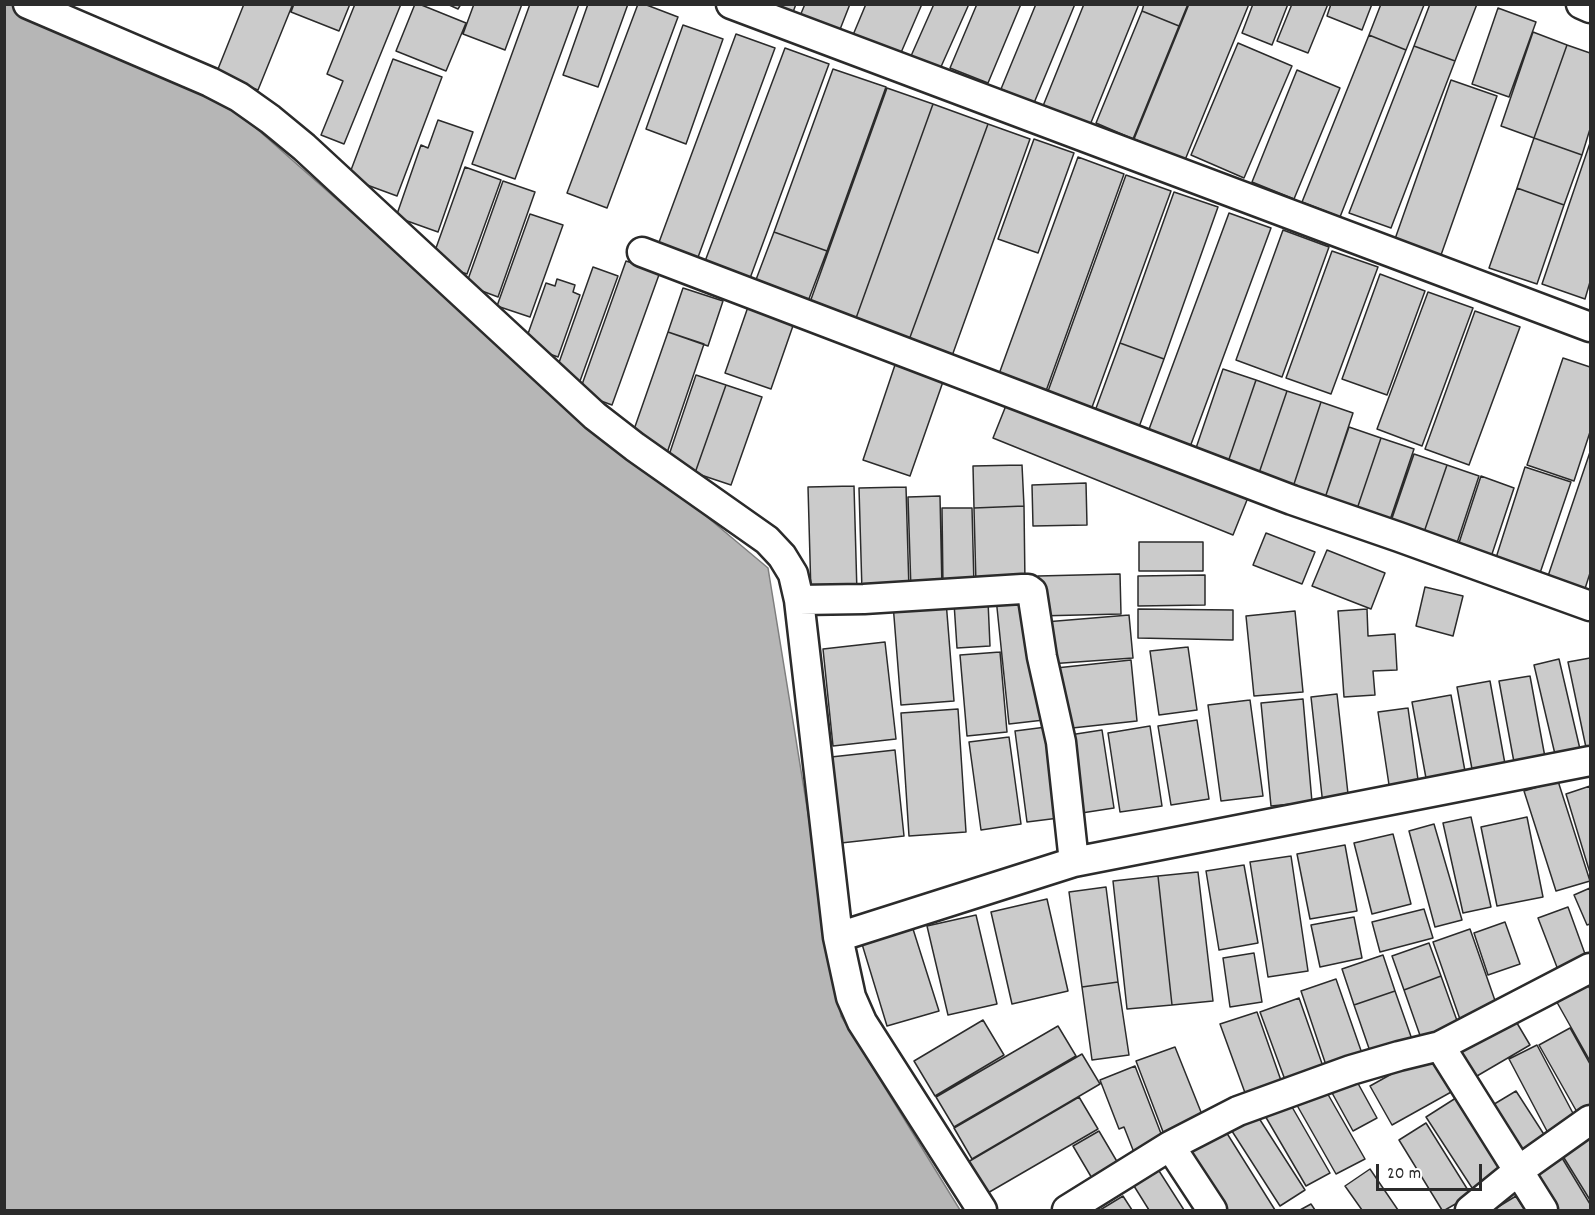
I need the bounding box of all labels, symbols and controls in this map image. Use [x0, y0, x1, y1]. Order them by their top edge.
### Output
scale bar [1379, 1152, 1486, 1190]
text: 20 m [1387, 1162, 1421, 1187]

